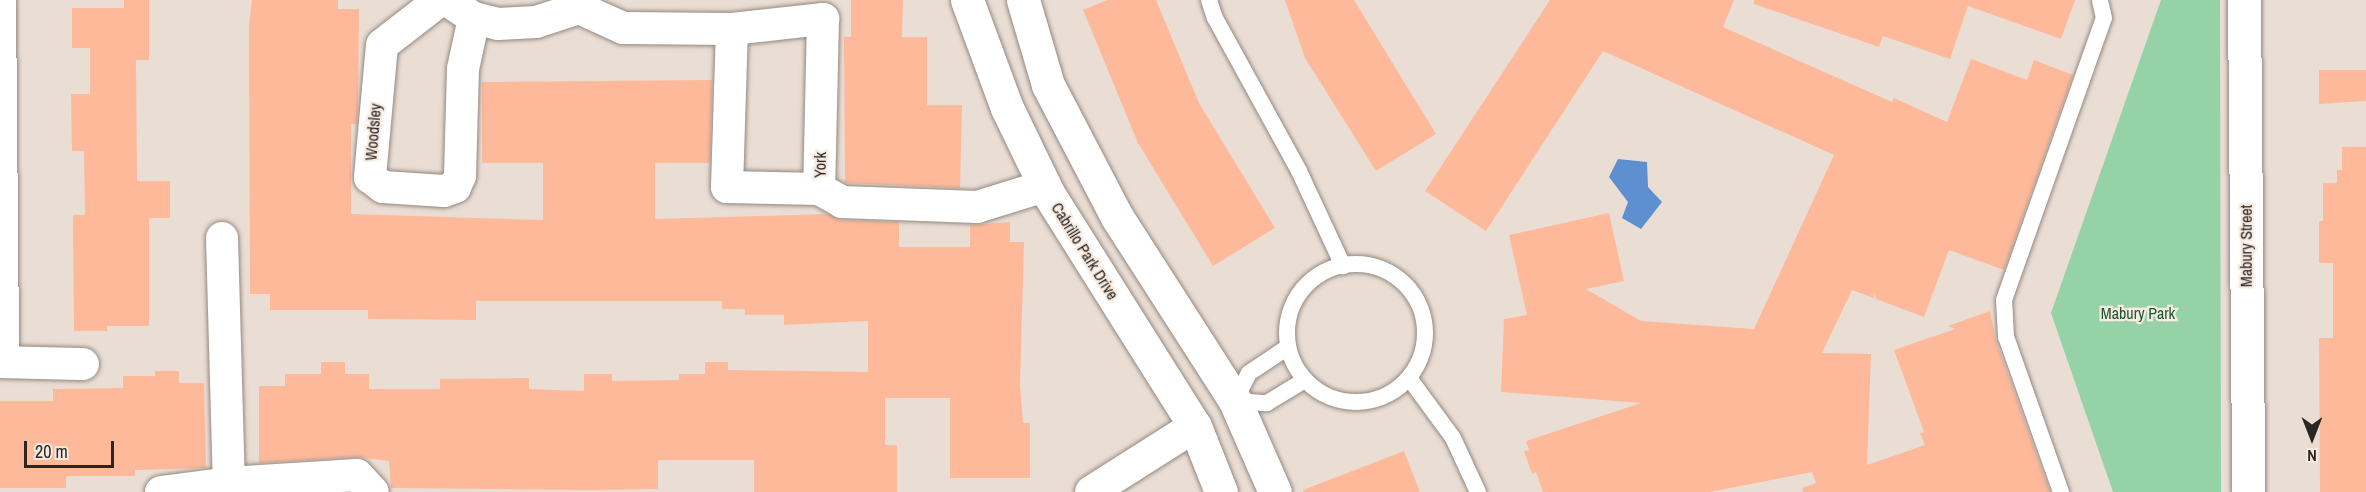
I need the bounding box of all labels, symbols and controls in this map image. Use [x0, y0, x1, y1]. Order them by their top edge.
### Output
street label: Woodsley [361, 103, 385, 161]
street label: York [810, 152, 830, 178]
street label: Cabrillo Park Drive [1047, 199, 1123, 303]
street label: Mabury Street [2236, 205, 2256, 287]
park label: Mabury Park [2101, 303, 2175, 323]
north arrow [2282, 408, 2342, 468]
scale bar [27, 429, 117, 467]
text: 20 m [35, 439, 68, 464]
text: N [2307, 445, 2317, 467]

